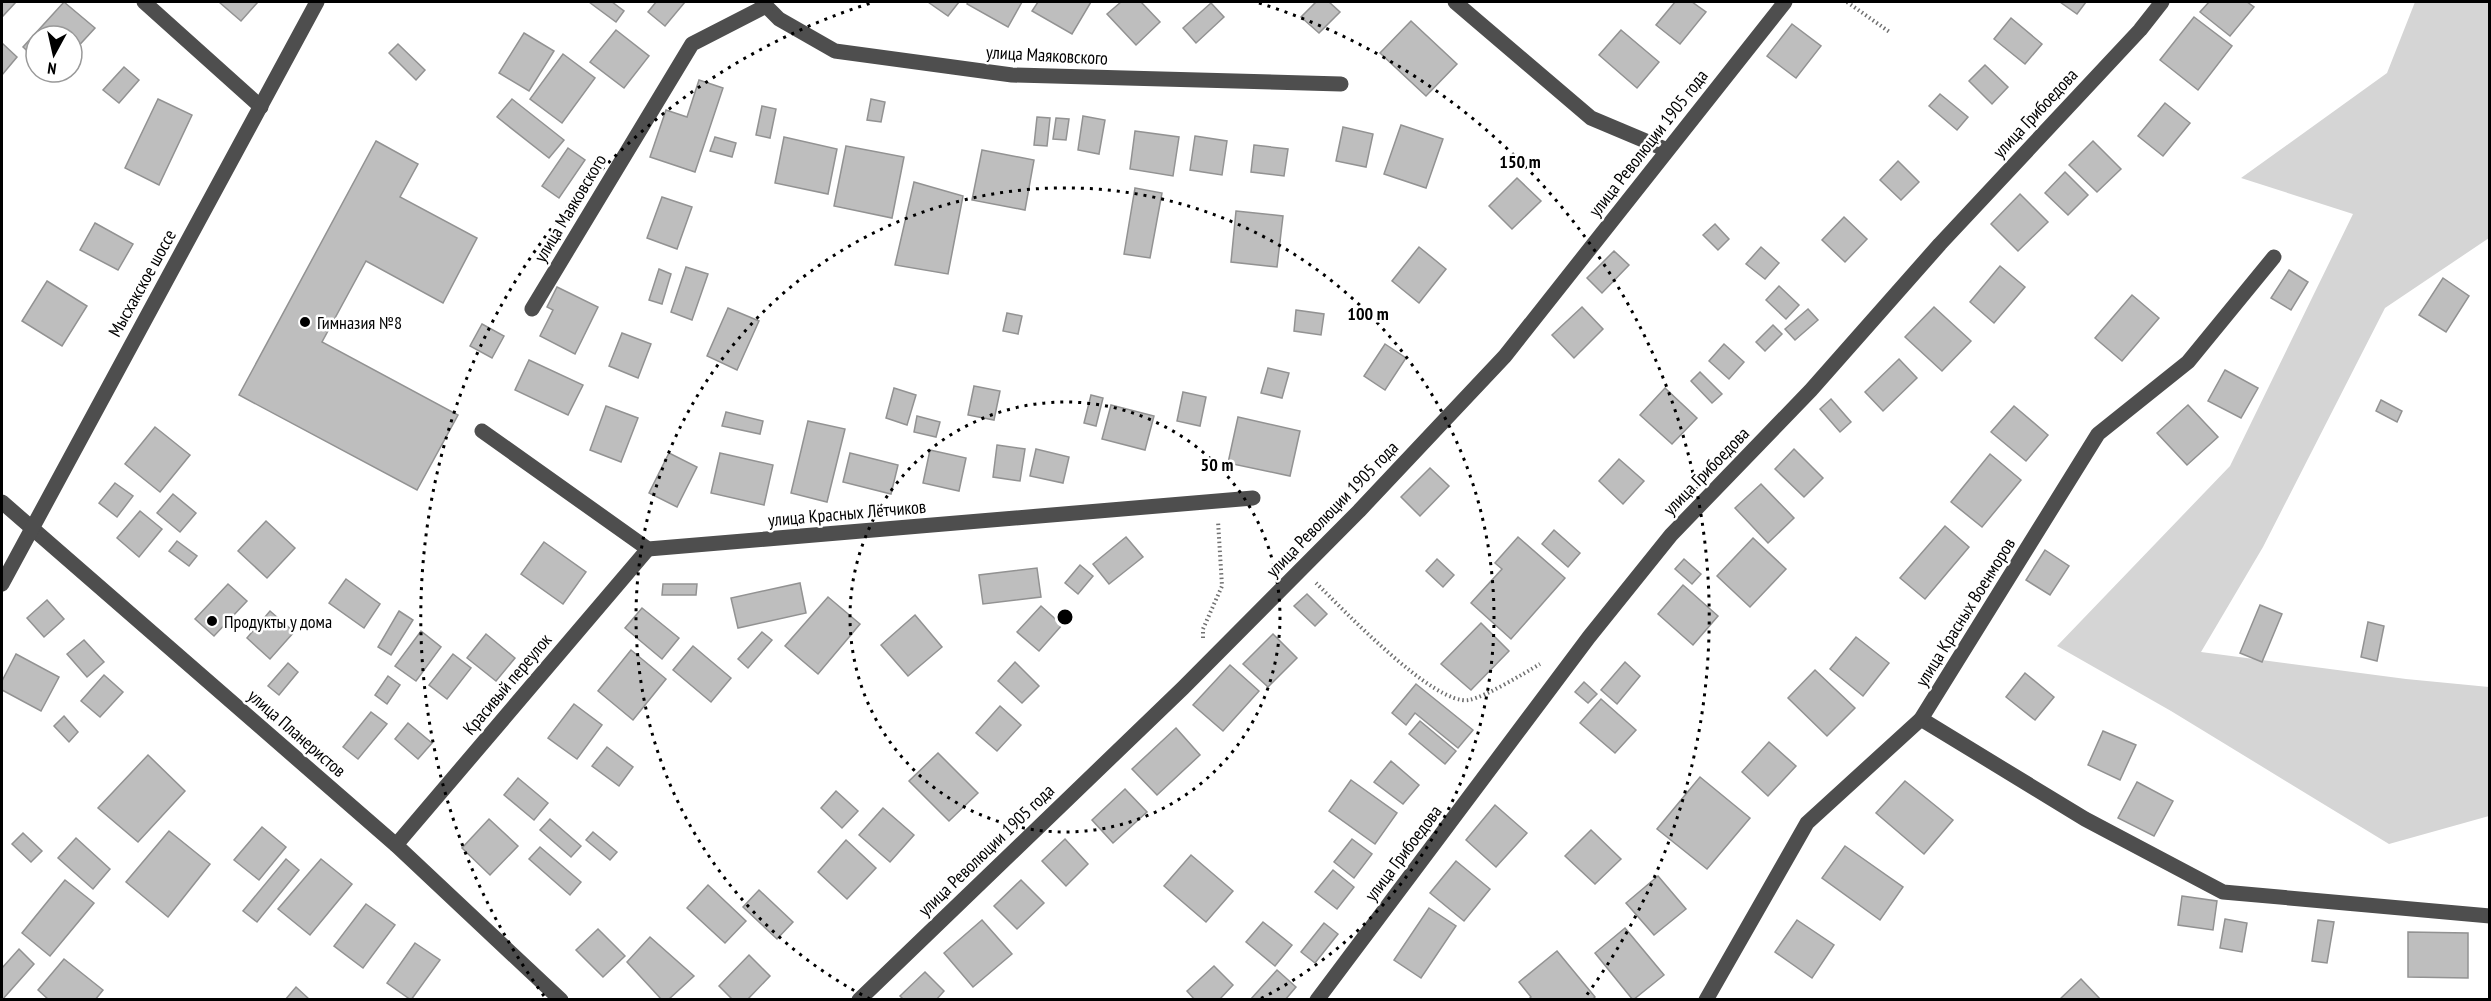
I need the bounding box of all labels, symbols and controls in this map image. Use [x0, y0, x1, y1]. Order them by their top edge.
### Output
north arrow [24, 24, 84, 84]
street label: улица Маяковского [985, 40, 1109, 70]
text: N [46, 58, 58, 79]
street label: улица Грибоедова [1988, 63, 2082, 163]
street label: улица Революции 1905 года [1583, 65, 1713, 221]
street label: улица Маяковского [529, 150, 611, 266]
text: 150 m [1499, 150, 1541, 173]
street label: Мысхакское шоссе [103, 225, 181, 341]
text: 100 m [1347, 302, 1389, 325]
place label: Гимназия №8 [317, 311, 402, 334]
marker: Гимназия №8 [298, 315, 312, 329]
street label: улица Грибоедова [1658, 422, 1754, 520]
street label: улица Революции 1905 года [1261, 436, 1403, 582]
text: 50 m [1201, 453, 1233, 476]
street label: улица Красных Лётчиков [767, 495, 927, 531]
street label: улица Красных Военморов [1910, 533, 2020, 691]
centre of rings [1055, 607, 1075, 627]
place label: Продукты у дома [224, 610, 332, 633]
marker: Продукты у дома [205, 614, 219, 628]
street label: Красивый переулок [458, 628, 556, 740]
street label: улица Планеристов [243, 684, 351, 782]
street label: улица Революции 1905 года [913, 779, 1059, 921]
street label: улица Грибоедова [1359, 801, 1447, 905]

